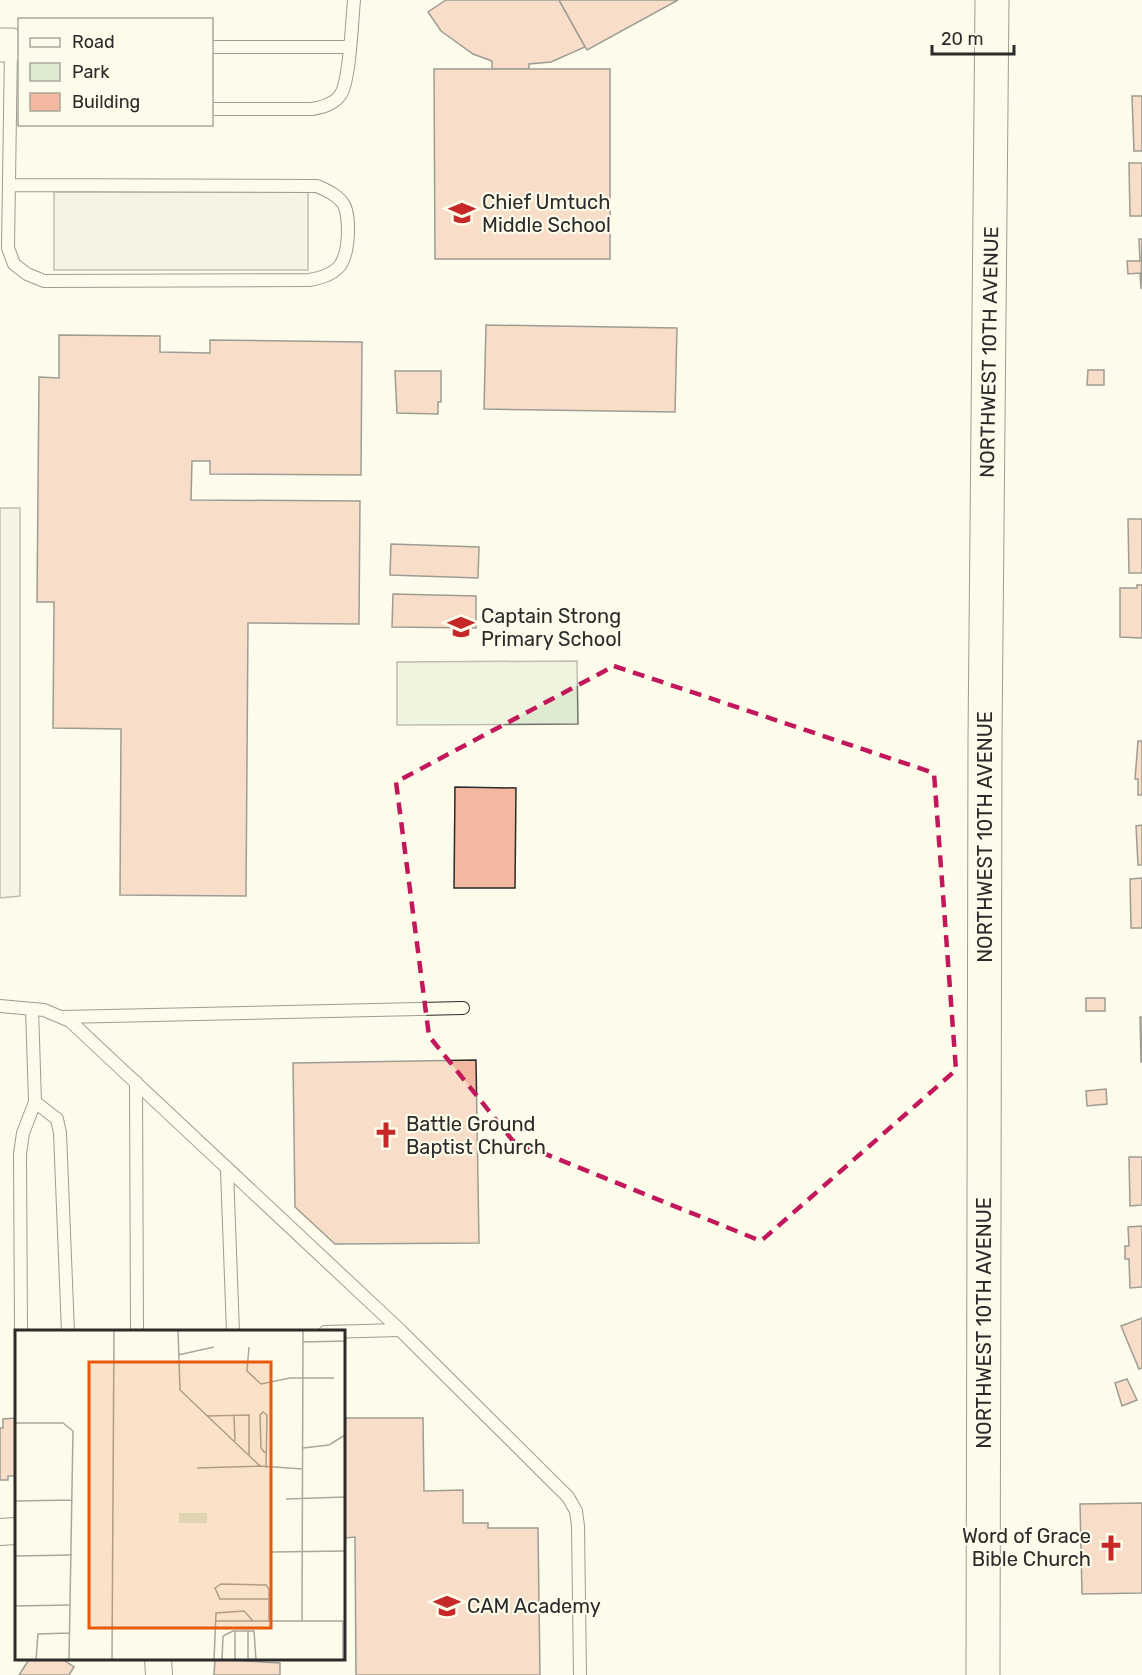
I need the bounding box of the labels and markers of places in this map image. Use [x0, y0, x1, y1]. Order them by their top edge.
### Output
place label: Chief Umtuch Middle School [482, 190, 611, 237]
school or university icon: Chief Umtuch Middle School [447, 198, 477, 228]
place label: Captain Strong Primary School [481, 604, 622, 651]
school or university icon: Captain Strong Primary School [446, 612, 476, 642]
place label: Battle Ground Baptist Church [406, 1112, 546, 1159]
church icon: Battle Ground Baptist Church [371, 1120, 401, 1150]
place label: Word of Grace Bible Church [962, 1524, 1091, 1571]
church icon: Word of Grace Bible Church [1096, 1533, 1126, 1563]
school or university icon: CAM Academy [432, 1591, 462, 1621]
place label: CAM Academy [467, 1594, 601, 1618]

